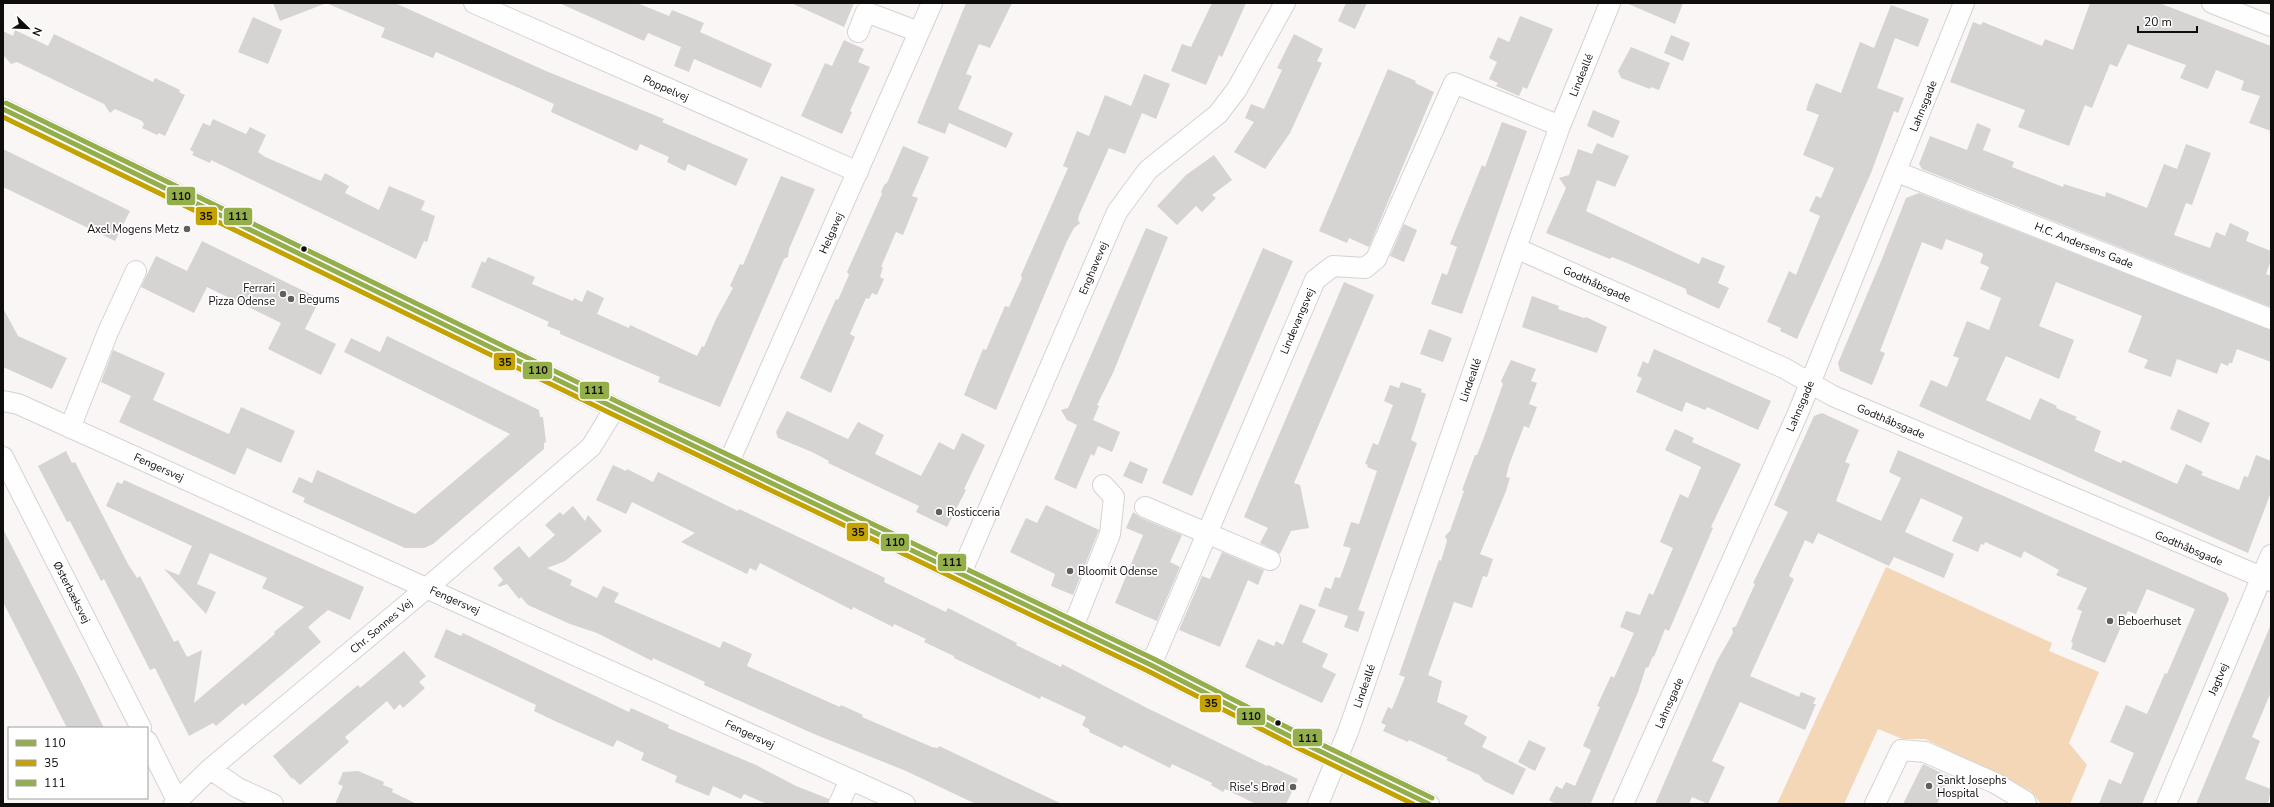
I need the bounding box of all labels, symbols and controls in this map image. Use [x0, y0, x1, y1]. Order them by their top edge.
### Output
north arrow [8, 8, 48, 48]
scale bar [2138, 8, 2197, 34]
text: 20 m [2144, 14, 2172, 30]
text: N [28, 25, 45, 38]
street label: Lindeallé [1566, 51, 1597, 99]
street label: Poppelvej [641, 72, 691, 105]
street label: Lahnsgade [1906, 78, 1941, 134]
line badge: 110 [166, 186, 196, 206]
text: 110 [171, 189, 191, 204]
line badge: 35 [195, 206, 218, 226]
line badge: 111 [223, 207, 253, 226]
text: 35 [199, 209, 213, 224]
text: 111 [228, 209, 248, 224]
street label: Helgavej [816, 210, 847, 256]
street label: H.C. Andersens Gade [2032, 219, 2136, 272]
place label: Axel Mogens Metz [87, 222, 179, 237]
marker: Axel Mogens Metz [182, 224, 192, 234]
street label: Enghavevej [1076, 239, 1111, 297]
unlabelled marker [299, 244, 309, 254]
street label: Godthåbsgade [1561, 263, 1633, 306]
place label: Ferrari Pizza Odense [209, 281, 275, 309]
street label: Lindevangsvej [1277, 286, 1318, 356]
marker: Ferrari Pizza Odense [278, 289, 288, 299]
place label: Begums [299, 292, 340, 307]
marker: Begums [286, 294, 296, 304]
line badge: 35 [493, 352, 516, 371]
text: 35 [498, 355, 512, 370]
street label: Lindeallé [1456, 356, 1485, 404]
line badge: 110 [522, 361, 553, 380]
text: 110 [528, 363, 548, 378]
street label: Lahnsgade [1783, 378, 1818, 434]
line badge: 111 [579, 381, 610, 400]
text: 111 [584, 383, 604, 398]
street label: Godthåbsgade [1854, 400, 1927, 443]
street label: Fengersvej [131, 450, 186, 485]
place label: Rosticceria [947, 505, 1000, 520]
marker: Rosticceria [934, 507, 944, 517]
line badge: 35 [846, 522, 869, 542]
text: 35 [851, 525, 865, 540]
street label: Godthåbsgade [2152, 527, 2225, 570]
line badge: 110 [880, 533, 910, 552]
text: 110 [885, 535, 905, 550]
line badge: 111 [937, 553, 967, 572]
text: 111 [942, 555, 962, 570]
street label: Østerbæksvej [49, 559, 94, 626]
place label: Bloomit Odense [1078, 564, 1158, 579]
marker: Bloomit Odense [1065, 566, 1075, 576]
street label: Fengersvej [427, 583, 482, 618]
street label: Chr. Sonnes Vej [347, 596, 416, 657]
place label: Beboerhuset [2118, 614, 2181, 629]
marker: Beboerhuset [2105, 616, 2115, 626]
street label: Jagtvej [2205, 661, 2232, 699]
street label: Lindeallé [1350, 662, 1379, 710]
street label: Lahnsgade [1652, 675, 1687, 731]
line badge: 35 [1199, 694, 1222, 713]
text: 35 [1204, 696, 1218, 711]
line badge: 110 [1236, 707, 1266, 726]
text: 110 [1241, 709, 1261, 724]
street label: Fengersvej [722, 716, 777, 753]
unlabelled marker [1273, 718, 1283, 728]
legend [8, 727, 148, 799]
line badge: 111 [1292, 728, 1323, 747]
text: 111 [1298, 731, 1318, 746]
text: 110 [44, 735, 66, 751]
text: 35 [44, 755, 58, 771]
place label: Sankt Josephs Hospital [1937, 773, 2007, 801]
text: 111 [44, 775, 66, 791]
place label: Rise's Brød [1230, 780, 1285, 795]
marker: Sankt Josephs Hospital [1924, 781, 1934, 791]
marker: Rise's Brød [1288, 782, 1298, 792]

